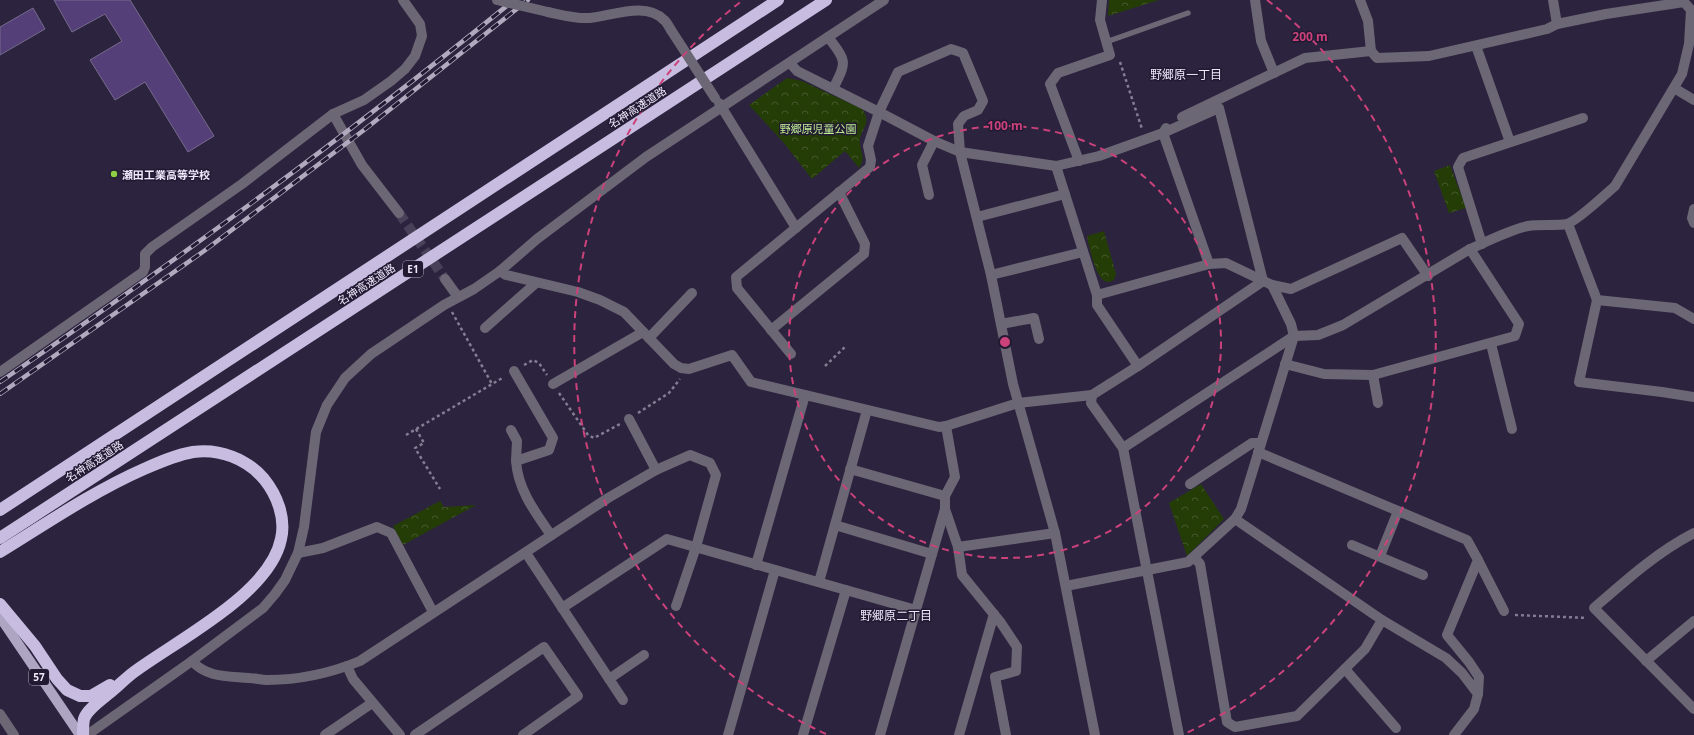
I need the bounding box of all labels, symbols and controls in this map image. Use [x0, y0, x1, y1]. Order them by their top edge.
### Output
text: 200 m [1292, 28, 1328, 45]
district label: 野郷原一丁目 [1150, 66, 1222, 83]
street label: 名神高速道路 [605, 83, 669, 131]
text: 100 m [987, 117, 1023, 134]
park label: 野郷原児童公園 [780, 121, 857, 136]
place label: 瀬田工業高等学校 [122, 167, 210, 182]
marker: 瀬田工業高等学校 [109, 169, 119, 179]
street label: 名神高速道路 [334, 260, 398, 308]
road number: E1 [403, 261, 423, 277]
centre of rings [998, 335, 1012, 349]
street label: 名神高速道路 [62, 437, 126, 485]
district label: 野郷原二丁目 [860, 607, 932, 624]
road number: 57 [29, 669, 49, 685]

